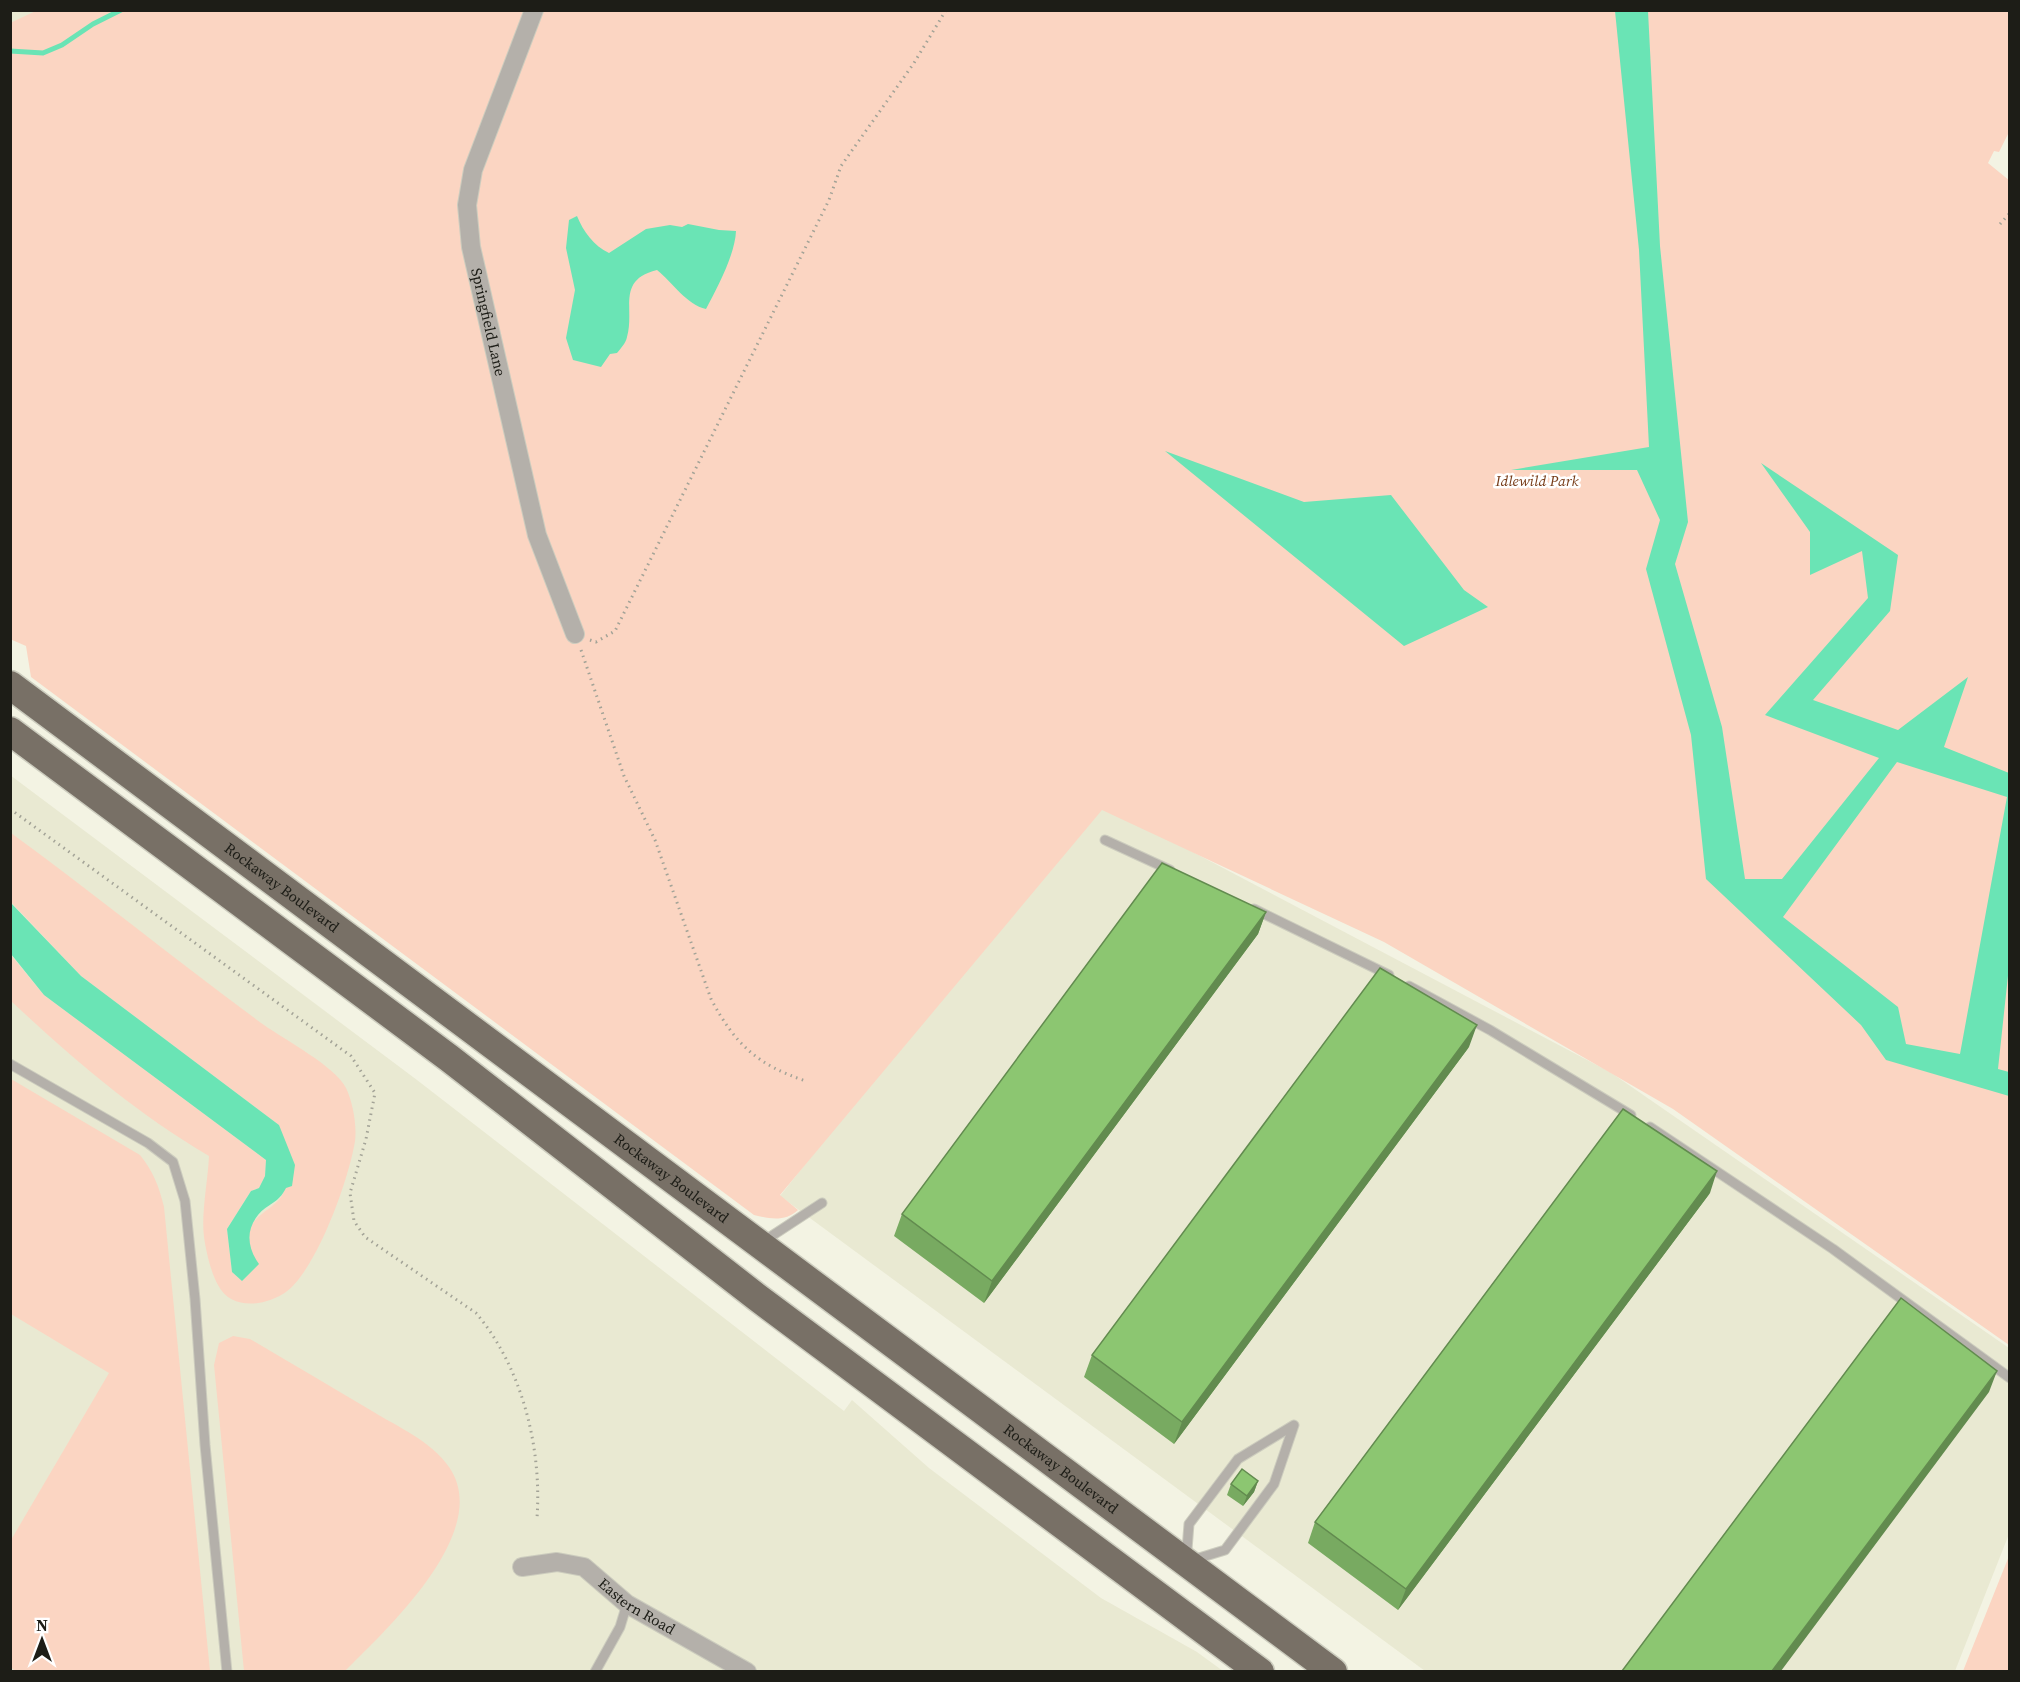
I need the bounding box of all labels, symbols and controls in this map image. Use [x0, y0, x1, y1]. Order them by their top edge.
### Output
street label: Springfield Lane [466, 266, 511, 378]
park label: Idlewild Park [1494, 470, 1579, 491]
street label: Rockaway Boulevard [220, 838, 344, 937]
street label: Rockaway Boulevard [610, 1128, 734, 1228]
street label: Rockaway Boulevard [999, 1419, 1123, 1519]
street label: Eastern Road [594, 1573, 680, 1639]
north arrow [12, 1610, 72, 1670]
text: N [36, 1614, 48, 1636]

